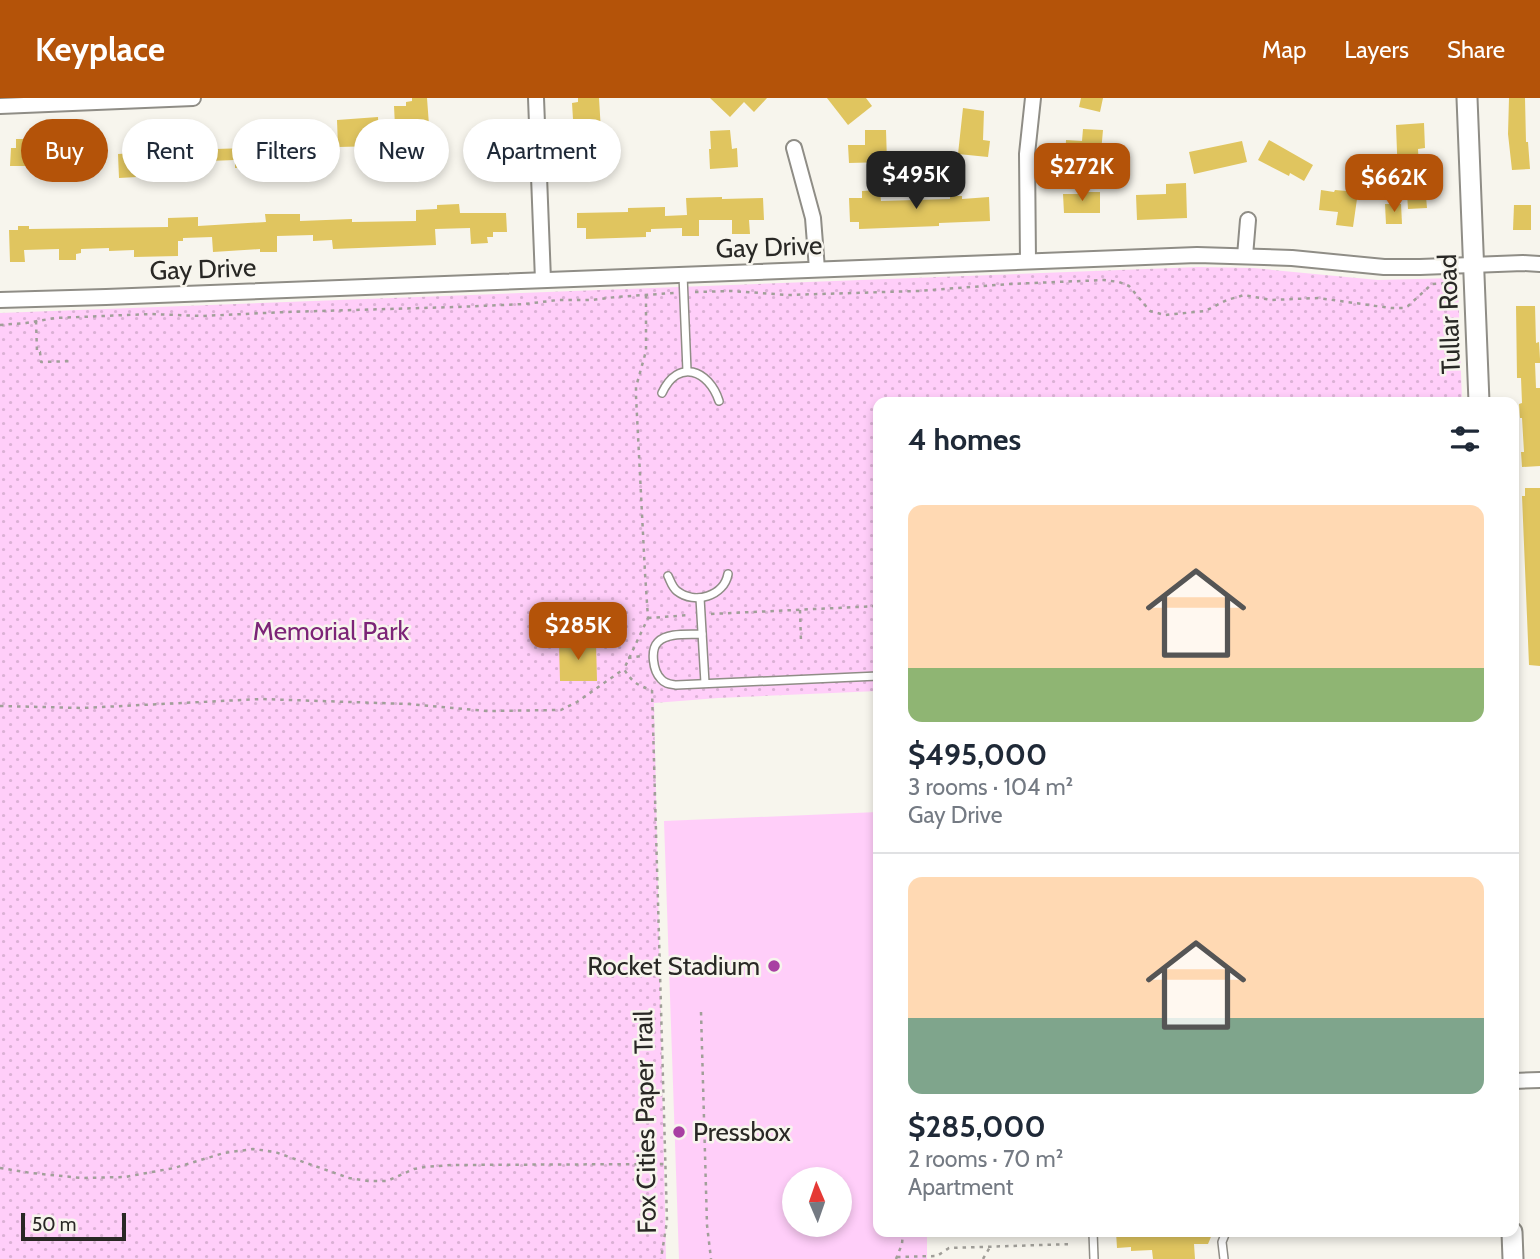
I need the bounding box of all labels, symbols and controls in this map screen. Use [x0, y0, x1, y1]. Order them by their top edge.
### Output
text: Keyplace [35, 29, 165, 69]
text: Map [1262, 35, 1306, 64]
text: Layers [1344, 35, 1409, 64]
text: Share [1447, 35, 1505, 64]
chip: Buy [21, 119, 108, 182]
chip: Rent [122, 119, 218, 182]
chip: Filters [232, 119, 340, 182]
chip: New [354, 119, 449, 182]
chip: Apartment [463, 119, 621, 182]
pin: $272K [1033, 144, 1131, 203]
pin: $495K [867, 152, 965, 211]
text: $272K [1050, 152, 1114, 180]
pin: $662K [1345, 155, 1443, 214]
text: $495K [882, 160, 950, 188]
text: $662K [1361, 163, 1427, 191]
street label: Gay Drive [715, 229, 823, 265]
street label: Gay Drive [149, 251, 257, 287]
street label: Tullar Road [1431, 253, 1467, 375]
icon: filters [1446, 420, 1484, 458]
text: 4 homes [908, 421, 1021, 458]
icon: home [1133, 550, 1259, 676]
pin: $285K [529, 602, 627, 662]
text: $285K [545, 611, 611, 639]
park label: Memorial Park [253, 615, 409, 647]
text: $495,000 [908, 736, 1047, 773]
text: 3 rooms · 104 m² [908, 773, 1073, 801]
text: Gay Drive [908, 801, 1002, 829]
icon: home [1133, 922, 1259, 1048]
place label: Rocket Stadium [587, 950, 760, 982]
marker: Rocket Stadium [766, 958, 782, 974]
street label: Fox Cities Paper Trail [627, 1010, 663, 1234]
text: $285,000 [908, 1108, 1046, 1145]
place label: Pressbox [693, 1116, 792, 1148]
marker: Pressbox [671, 1124, 687, 1140]
text: 2 rooms · 70 m² [908, 1145, 1063, 1173]
north arrow [782, 1167, 852, 1237]
map controls [782, 1167, 852, 1237]
text: Apartment [908, 1173, 1013, 1201]
scale bar [21, 1210, 126, 1242]
text: 50 m [32, 1213, 76, 1236]

